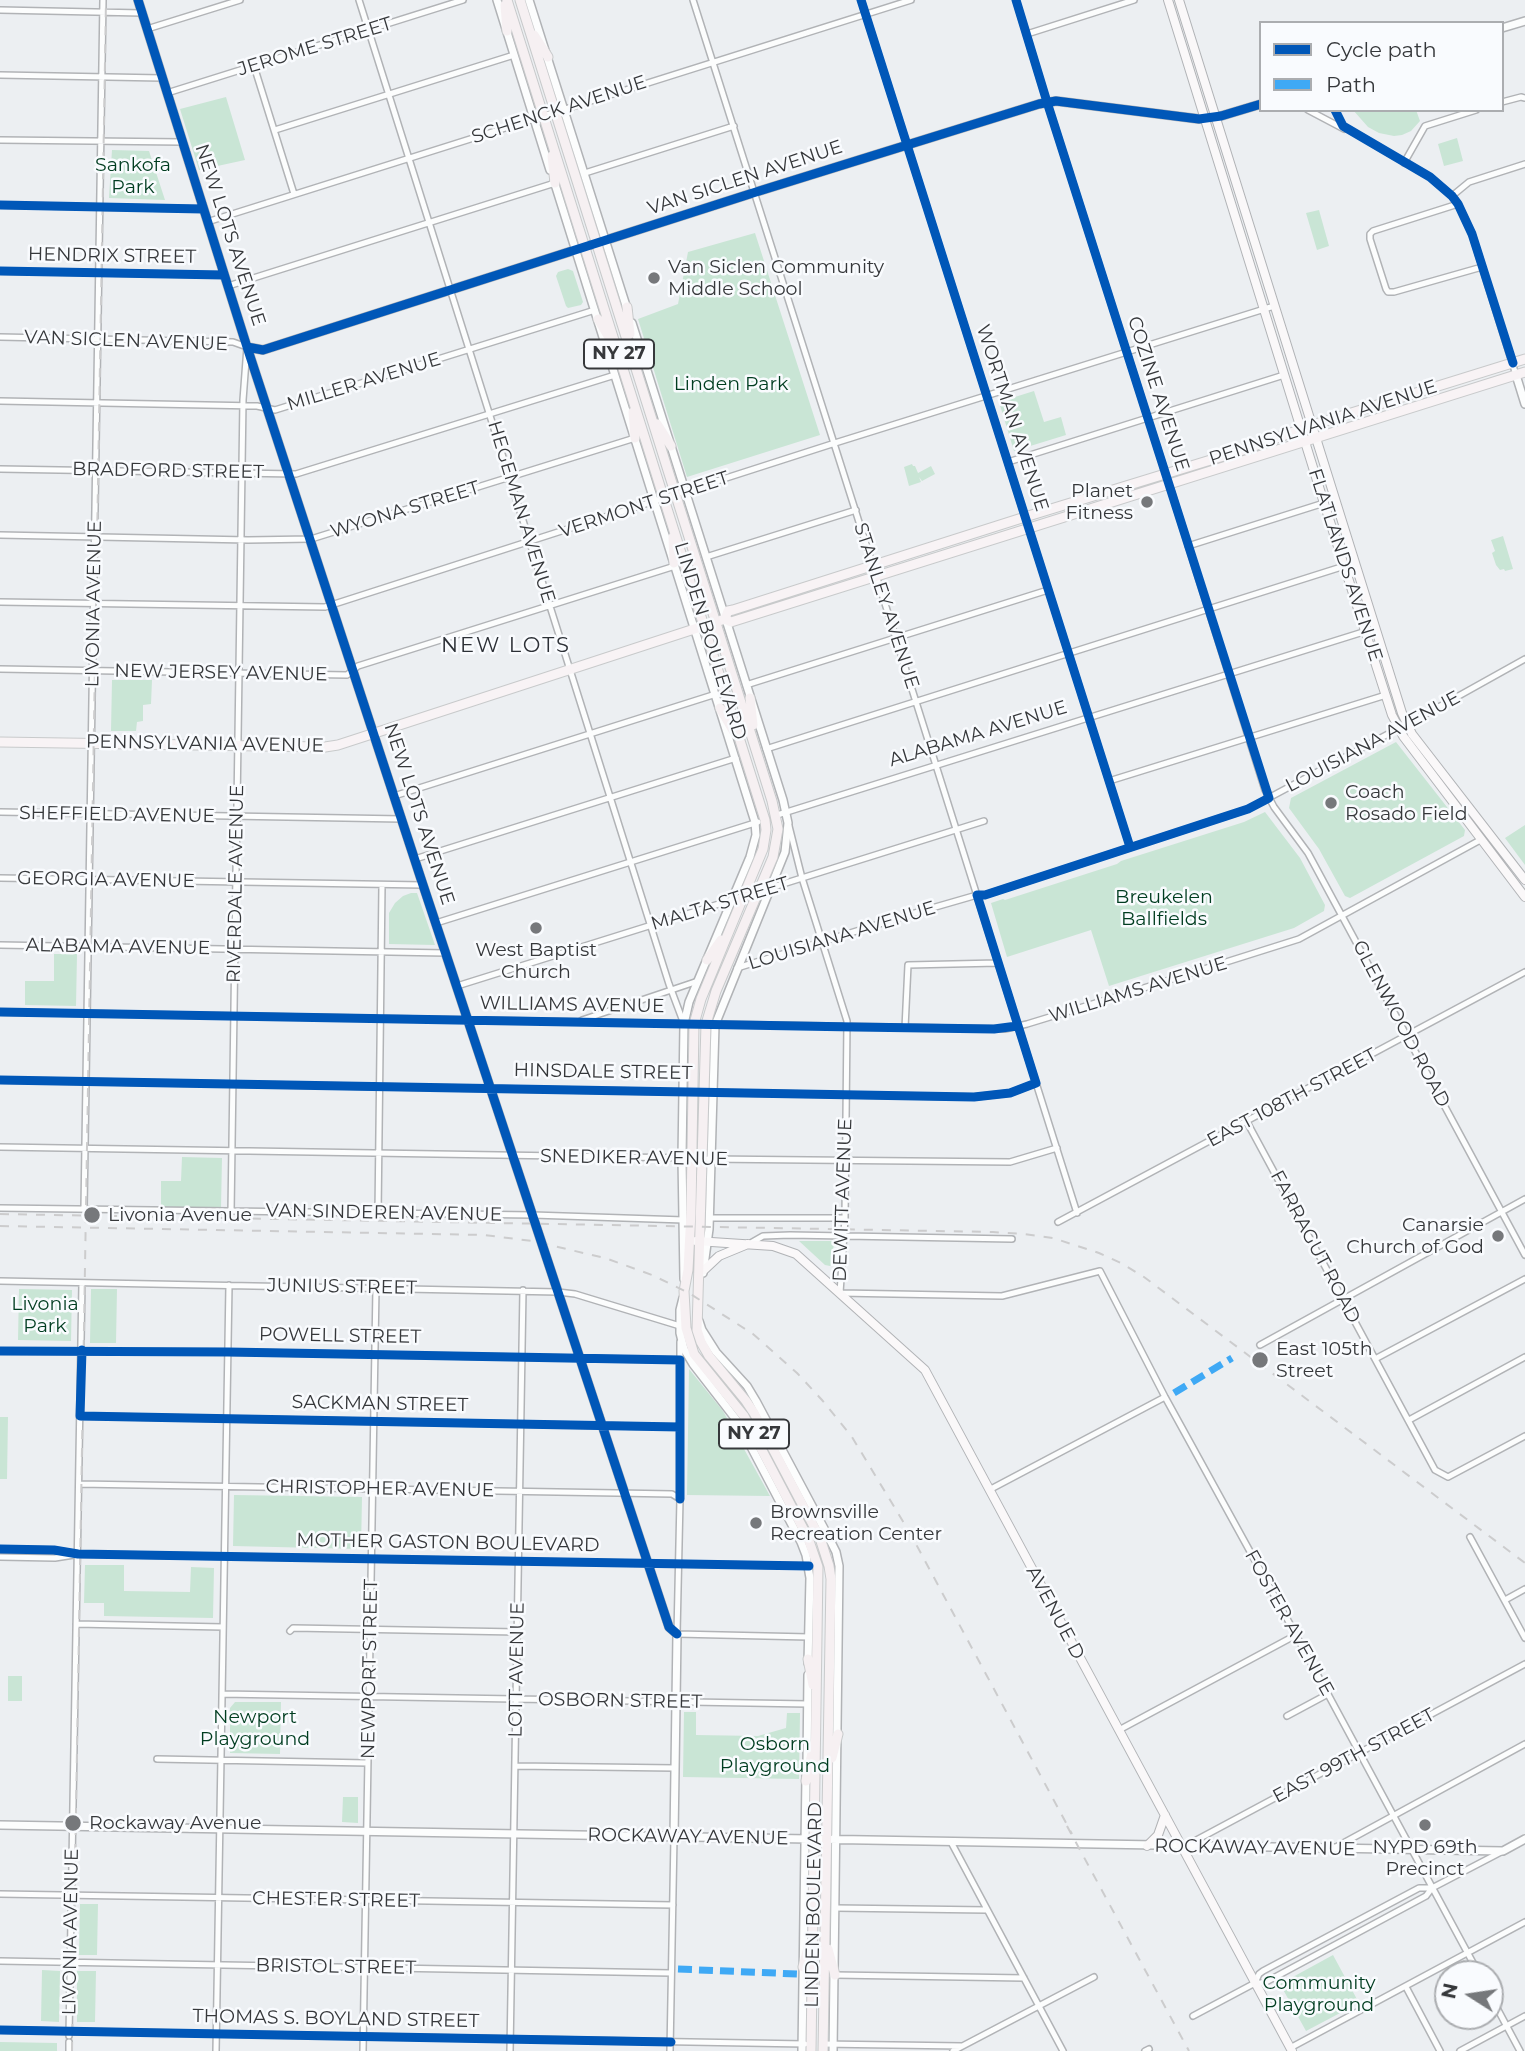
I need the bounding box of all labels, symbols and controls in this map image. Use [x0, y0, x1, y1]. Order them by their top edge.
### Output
street label: JEROME STREET [235, 13, 395, 81]
legend [1259, 21, 1504, 112]
text: Cycle path [1326, 37, 1437, 62]
street label: SCHENCK AVENUE [469, 71, 649, 149]
text: Path [1326, 72, 1376, 97]
street label: VAN SICLEN AVENUE [645, 136, 845, 220]
street label: NEW LOTS AVENUE [190, 141, 270, 329]
park label: Sankofa Park [95, 154, 171, 198]
street label: HENDRIX STREET [28, 243, 196, 269]
place label: Van Siclen Community Middle School [668, 256, 884, 300]
marker: Van Siclen Community Middle School [646, 270, 662, 286]
street label: COZINE AVENUE [1122, 314, 1194, 474]
street label: WORTMAN AVENUE [971, 322, 1053, 514]
street label: VAN SICLEN AVENUE [24, 326, 228, 356]
road number: NY 27 [584, 340, 654, 368]
street label: MILLER AVENUE [284, 348, 444, 416]
park label: Linden Park [674, 373, 788, 395]
street label: PENNSYLVANIA AVENUE [1206, 375, 1440, 471]
street label: HEGEMAN AVENUE [482, 418, 560, 606]
street label: BRADFORD STREET [72, 458, 264, 484]
street label: FLATLANDS AVENUE [1303, 466, 1387, 664]
street label: VERMONT STREET [556, 467, 732, 543]
street label: WYONA STREET [328, 476, 482, 544]
place label: Planet Fitness [1065, 480, 1133, 524]
marker: Planet Fitness [1139, 494, 1155, 510]
street label: LIVONIA AVENUE [81, 520, 107, 688]
street label: STANLEY AVENUE [848, 520, 924, 692]
street label: LINDEN BOULEVARD [669, 539, 751, 743]
district label: NEW LOTS [442, 633, 570, 659]
street label: NEW JERSEY AVENUE [114, 660, 328, 686]
street label: LOUISIANA AVENUE [1282, 686, 1464, 798]
street label: ALABAMA AVENUE [886, 696, 1070, 772]
street label: NEW LOTS AVENUE [379, 720, 459, 908]
street label: PENNSYLVANIA AVENUE [86, 731, 324, 757]
place label: Coach Rosado Field [1345, 781, 1468, 825]
street label: RIVERDALE AVENUE [223, 785, 249, 983]
marker: Coach Rosado Field [1323, 795, 1339, 811]
street label: SHEFFIELD AVENUE [19, 802, 215, 828]
street label: GEORGIA AVENUE [17, 867, 195, 893]
street label: MALTA STREET [648, 872, 792, 936]
park label: Breukelen Ballfields [1115, 886, 1213, 930]
street label: LOUISIANA AVENUE [746, 897, 938, 975]
marker: West Baptist Church [528, 920, 544, 936]
street label: ALABAMA AVENUE [25, 934, 211, 960]
street label: GLENWOOD ROAD [1347, 937, 1455, 1111]
place label: West Baptist Church [475, 939, 597, 983]
street label: WILLIAMS AVENUE [1046, 952, 1230, 1028]
street label: WILLIAMS AVENUE [479, 992, 665, 1018]
street label: EAST 108TH STREET [1203, 1044, 1381, 1152]
street label: HINSDALE STREET [513, 1059, 693, 1085]
street label: DEWITT AVENUE [829, 1118, 857, 1282]
street label: SNEDIKER AVENUE [540, 1145, 728, 1171]
street label: FARRAGUT ROAD [1265, 1167, 1365, 1327]
street label: VAN SINDEREN AVENUE [266, 1200, 502, 1226]
place label: Livonia Avenue [108, 1204, 252, 1226]
marker: Livonia Avenue [82, 1205, 102, 1225]
place label: Canarsie Church of God [1346, 1214, 1484, 1258]
marker: Canarsie Church of God [1490, 1228, 1506, 1244]
street label: JUNIUS STREET [267, 1274, 417, 1300]
park label: Livonia Park [11, 1293, 79, 1337]
street label: POWELL STREET [259, 1323, 421, 1349]
place label: East 105th Street [1276, 1338, 1372, 1382]
marker: East 105th Street [1250, 1350, 1270, 1370]
street label: SACKMAN STREET [291, 1391, 469, 1417]
road number: NY 27 [719, 1420, 789, 1448]
street label: CHRISTOPHER AVENUE [265, 1476, 495, 1502]
place label: Brownsville Recreation Center [770, 1501, 942, 1545]
marker: Brownsville Recreation Center [748, 1515, 764, 1531]
street label: MOTHER GASTON BOULEVARD [296, 1529, 600, 1557]
street label: FOSTER AVENUE [1239, 1546, 1339, 1700]
street label: AVENUE D [1021, 1562, 1089, 1664]
street label: NEWPORT STREET [357, 1579, 383, 1759]
street label: LOTT AVENUE [504, 1602, 530, 1738]
street label: OSBORN STREET [538, 1688, 702, 1714]
street label: EAST 99TH STREET [1269, 1704, 1439, 1808]
park label: Newport Playground [200, 1706, 310, 1750]
park label: Osborn Playground [720, 1733, 830, 1777]
street label: LINDEN BOULEVARD [801, 1802, 827, 2008]
place label: Rockaway Avenue [89, 1812, 262, 1834]
marker: Rockaway Avenue [63, 1813, 83, 1833]
marker: NYPD 69th Precinct [1417, 1817, 1433, 1833]
street label: ROCKAWAY AVENUE [587, 1824, 789, 1850]
street label: ROCKAWAY AVENUE [1154, 1835, 1356, 1861]
place label: NYPD 69th Precinct [1373, 1836, 1477, 1880]
street label: LIVONIA AVENUE [58, 1848, 84, 2016]
street label: CHESTER STREET [252, 1887, 420, 1913]
street label: BRISTOL STREET [256, 1954, 416, 1980]
north arrow [1434, 1960, 1504, 2030]
park label: Community Playground [1262, 1972, 1376, 2016]
text: N [1437, 1981, 1463, 2001]
street label: THOMAS S. BOYLAND STREET [192, 2005, 480, 2033]

